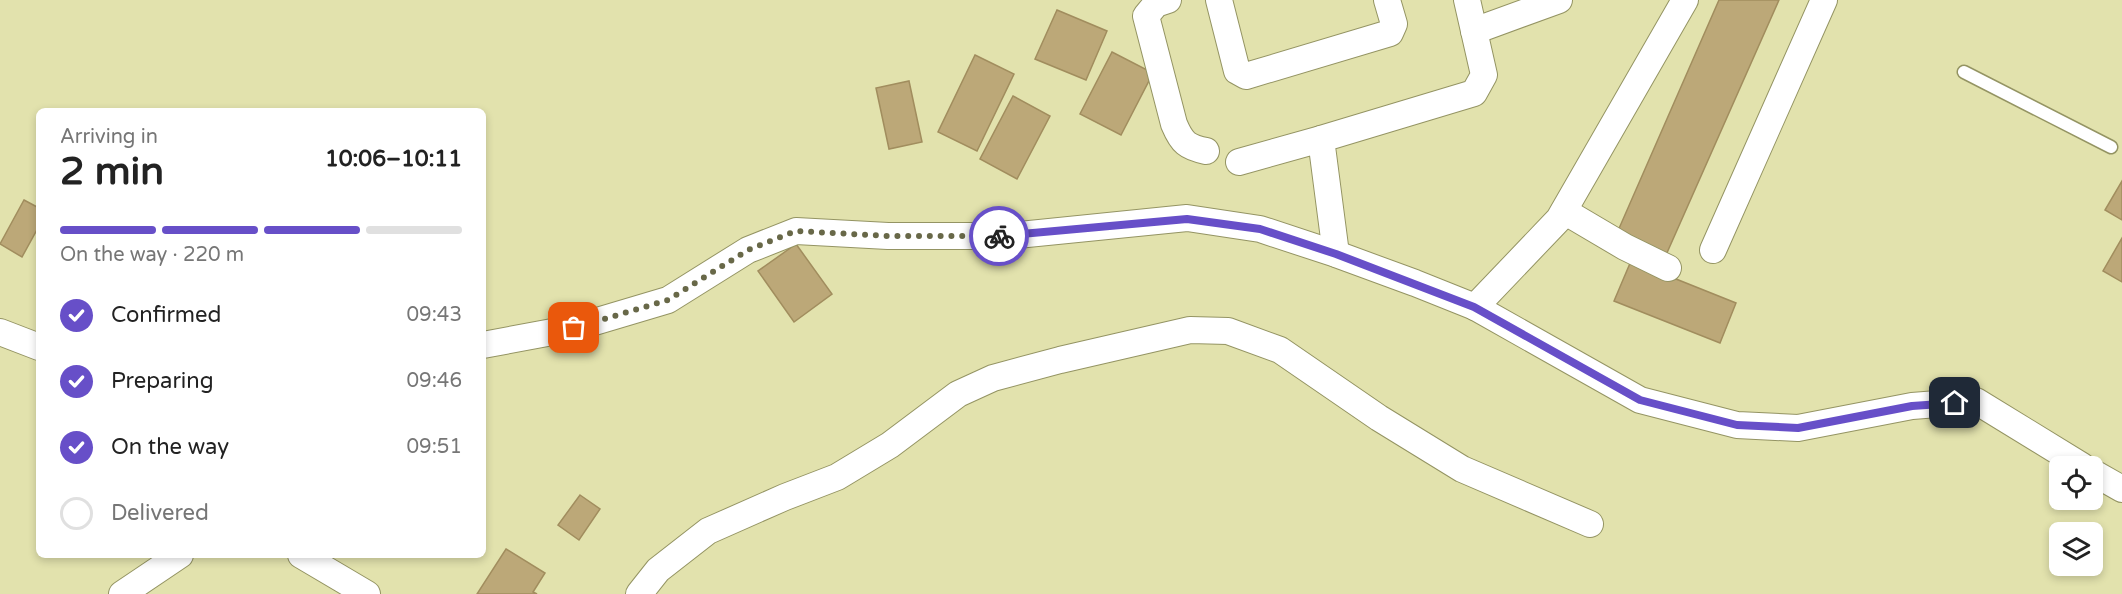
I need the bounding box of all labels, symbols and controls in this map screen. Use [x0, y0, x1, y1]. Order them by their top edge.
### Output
text: Arriving in [60, 125, 158, 149]
text: 10:06–10:11 [325, 146, 462, 172]
text: 2 min [60, 148, 164, 195]
courier [969, 206, 1029, 266]
icon: bike [983, 220, 1016, 253]
text: On the way · 220 m [60, 243, 244, 267]
icon: check [60, 299, 93, 332]
text: Confirmed [111, 302, 221, 328]
pin [548, 302, 599, 353]
text: 09:43 [407, 303, 462, 327]
icon: bag [557, 311, 590, 344]
icon: check [60, 365, 93, 398]
text: Preparing [111, 368, 214, 394]
text: 09:46 [407, 369, 462, 393]
pin [1929, 377, 1980, 428]
icon: home [1938, 386, 1971, 419]
icon: check [60, 431, 93, 464]
text: On the way [111, 434, 229, 460]
text: 09:51 [407, 435, 462, 459]
map controls [2049, 456, 2103, 576]
button: locate [2049, 456, 2103, 510]
text: Delivered [111, 500, 209, 526]
button: layers [2049, 522, 2103, 576]

